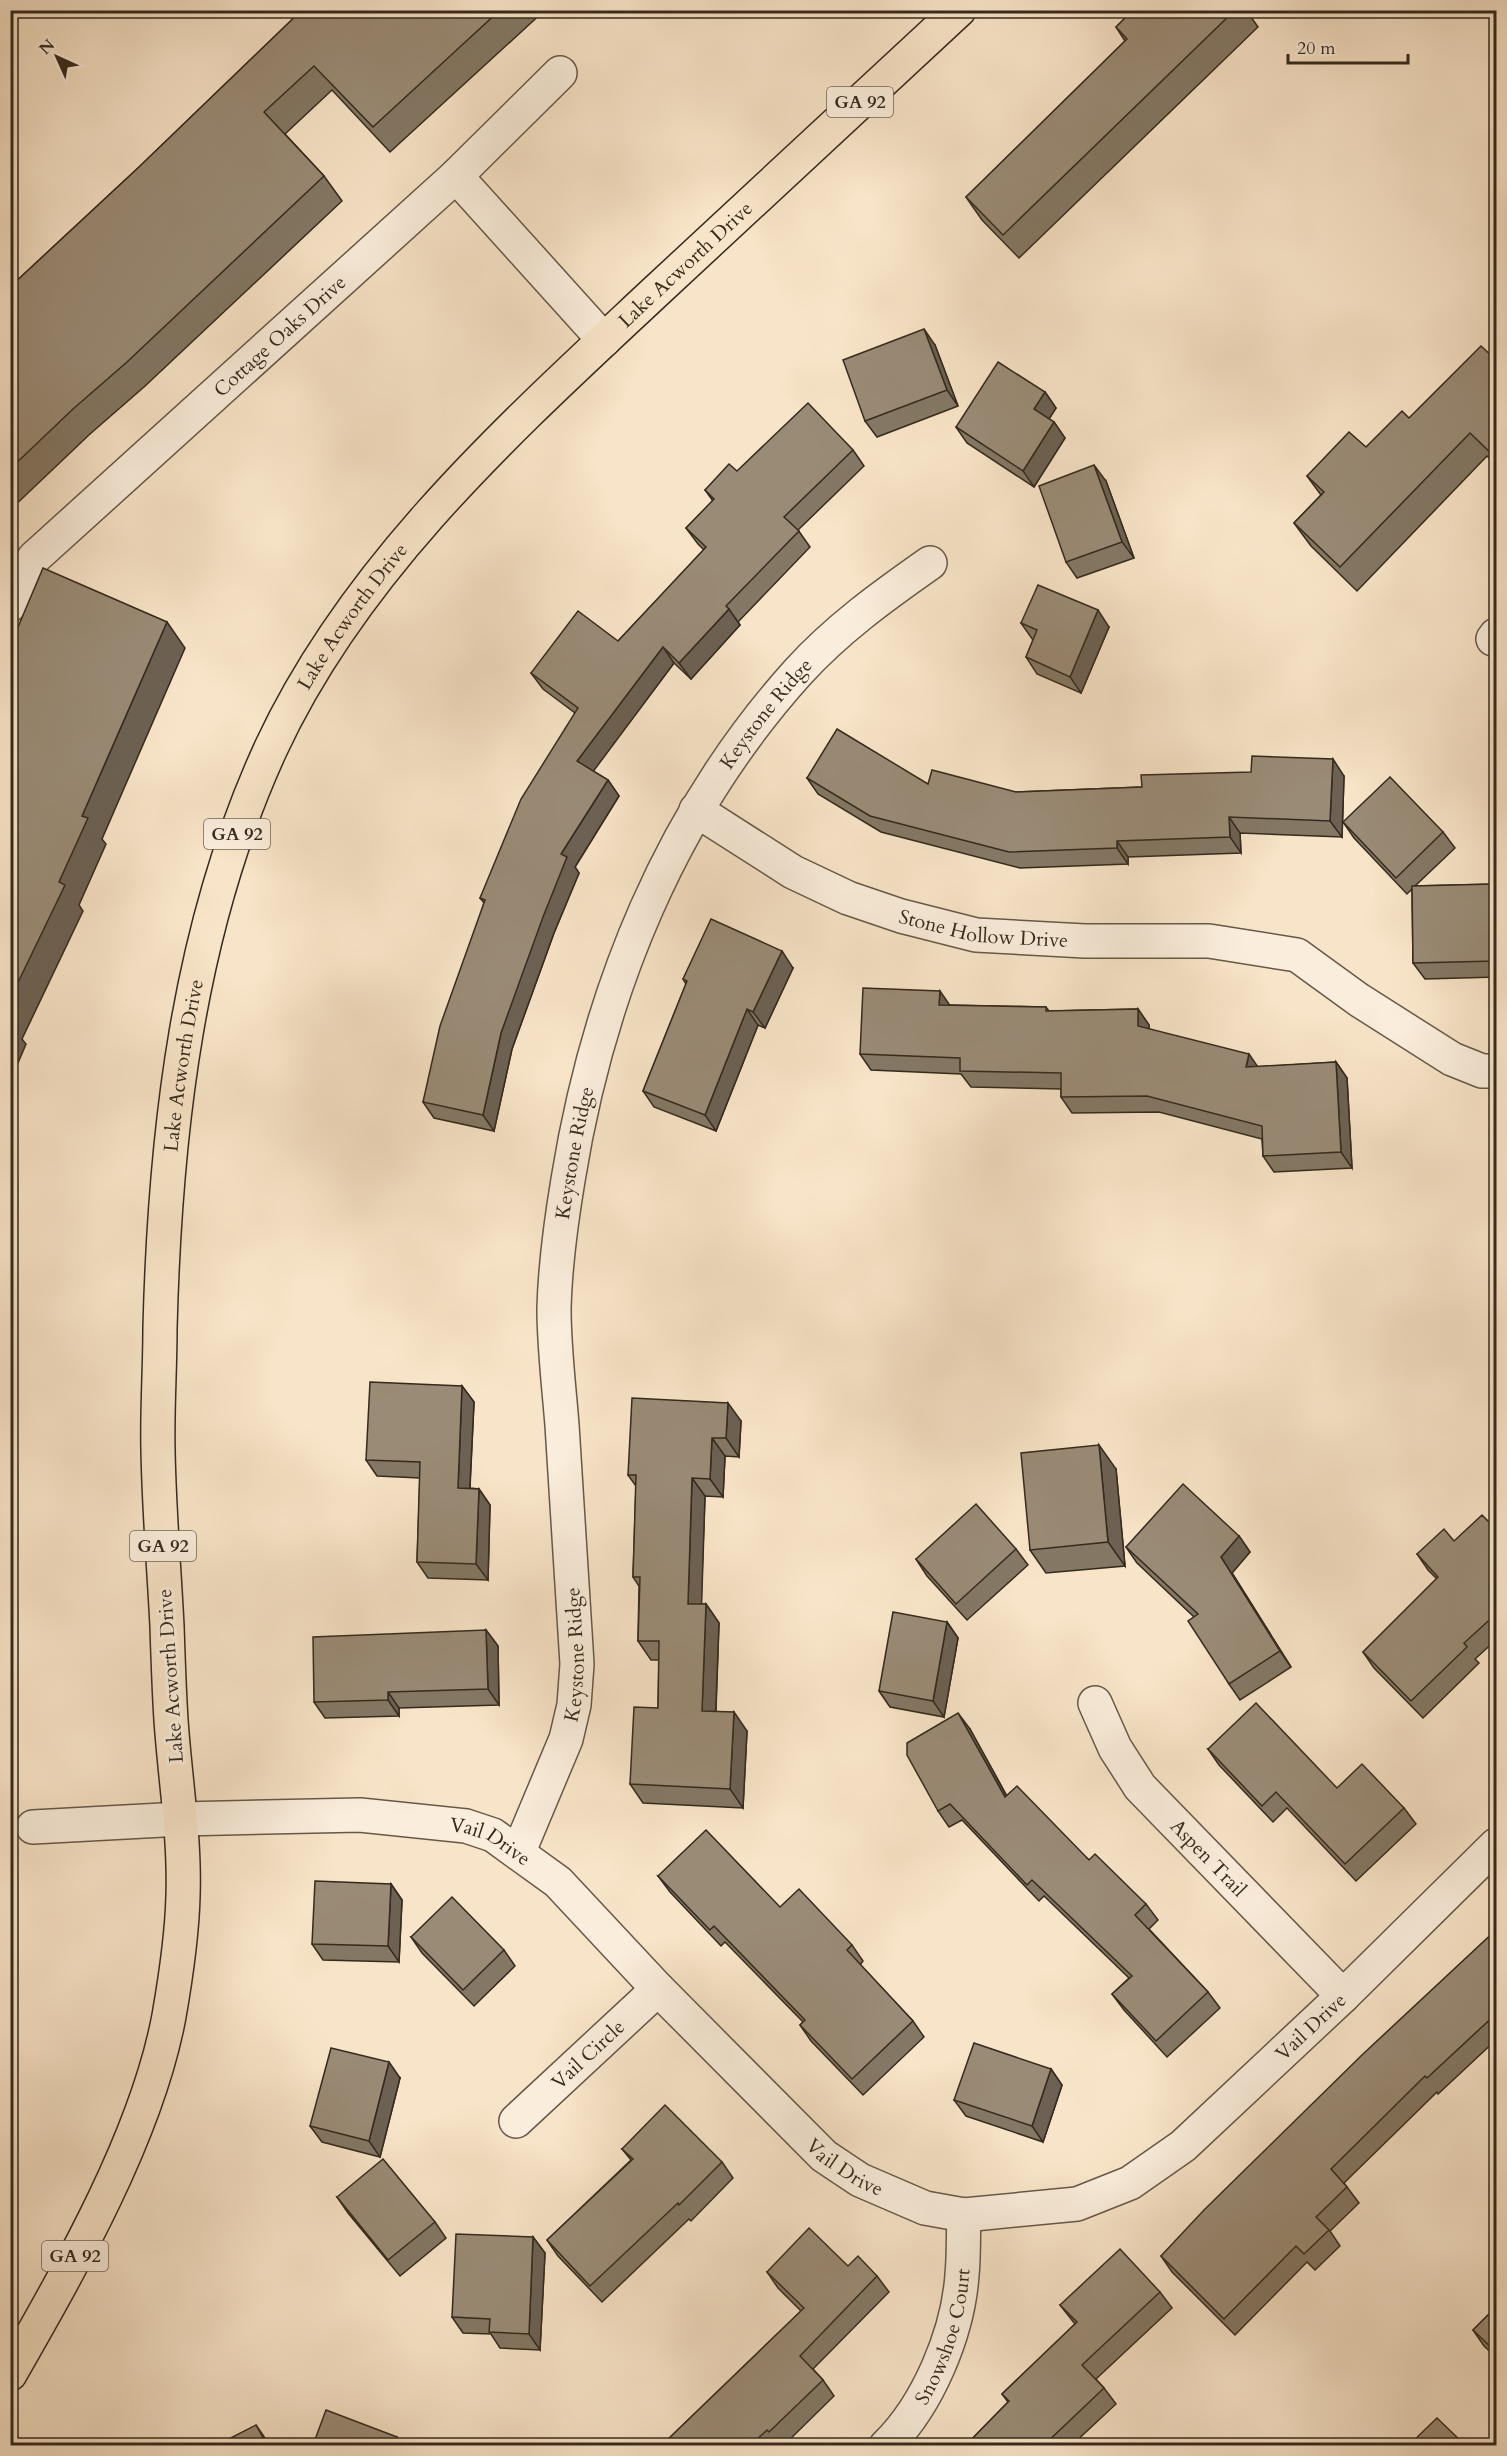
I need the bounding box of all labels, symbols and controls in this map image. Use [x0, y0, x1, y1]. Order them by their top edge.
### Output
north arrow [27, 27, 87, 87]
scale bar [1288, 27, 1408, 65]
text: N [34, 34, 60, 60]
text: 20 m [1297, 36, 1336, 61]
road number: GA 92 [827, 87, 893, 117]
street label: Lake Acworth Drive [613, 195, 759, 334]
street label: Cottage Oaks Drive [208, 269, 352, 403]
street label: Lake Acworth Drive [291, 537, 414, 695]
street label: Keystone Ridge [714, 652, 818, 774]
road number: GA 92 [204, 819, 270, 849]
street label: Stone Hollow Drive [896, 903, 1069, 954]
street label: Lake Acworth Drive [157, 977, 210, 1153]
street label: Keystone Ridge [549, 1084, 600, 1221]
road number: GA 92 [130, 1531, 196, 1561]
street label: Keystone Ridge [558, 1587, 591, 1725]
street label: Lake Acworth Drive [151, 1588, 190, 1764]
street label: Vail Drive [449, 1811, 536, 1872]
street label: Aspen Trail [1164, 1813, 1252, 1903]
street label: Vail Drive [1270, 1987, 1352, 2067]
street label: Vail Circle [546, 2014, 631, 2096]
street label: Vail Drive [800, 2132, 887, 2202]
road number: GA 92 [42, 2241, 108, 2271]
street label: Snowshoe Court [909, 2267, 977, 2410]

